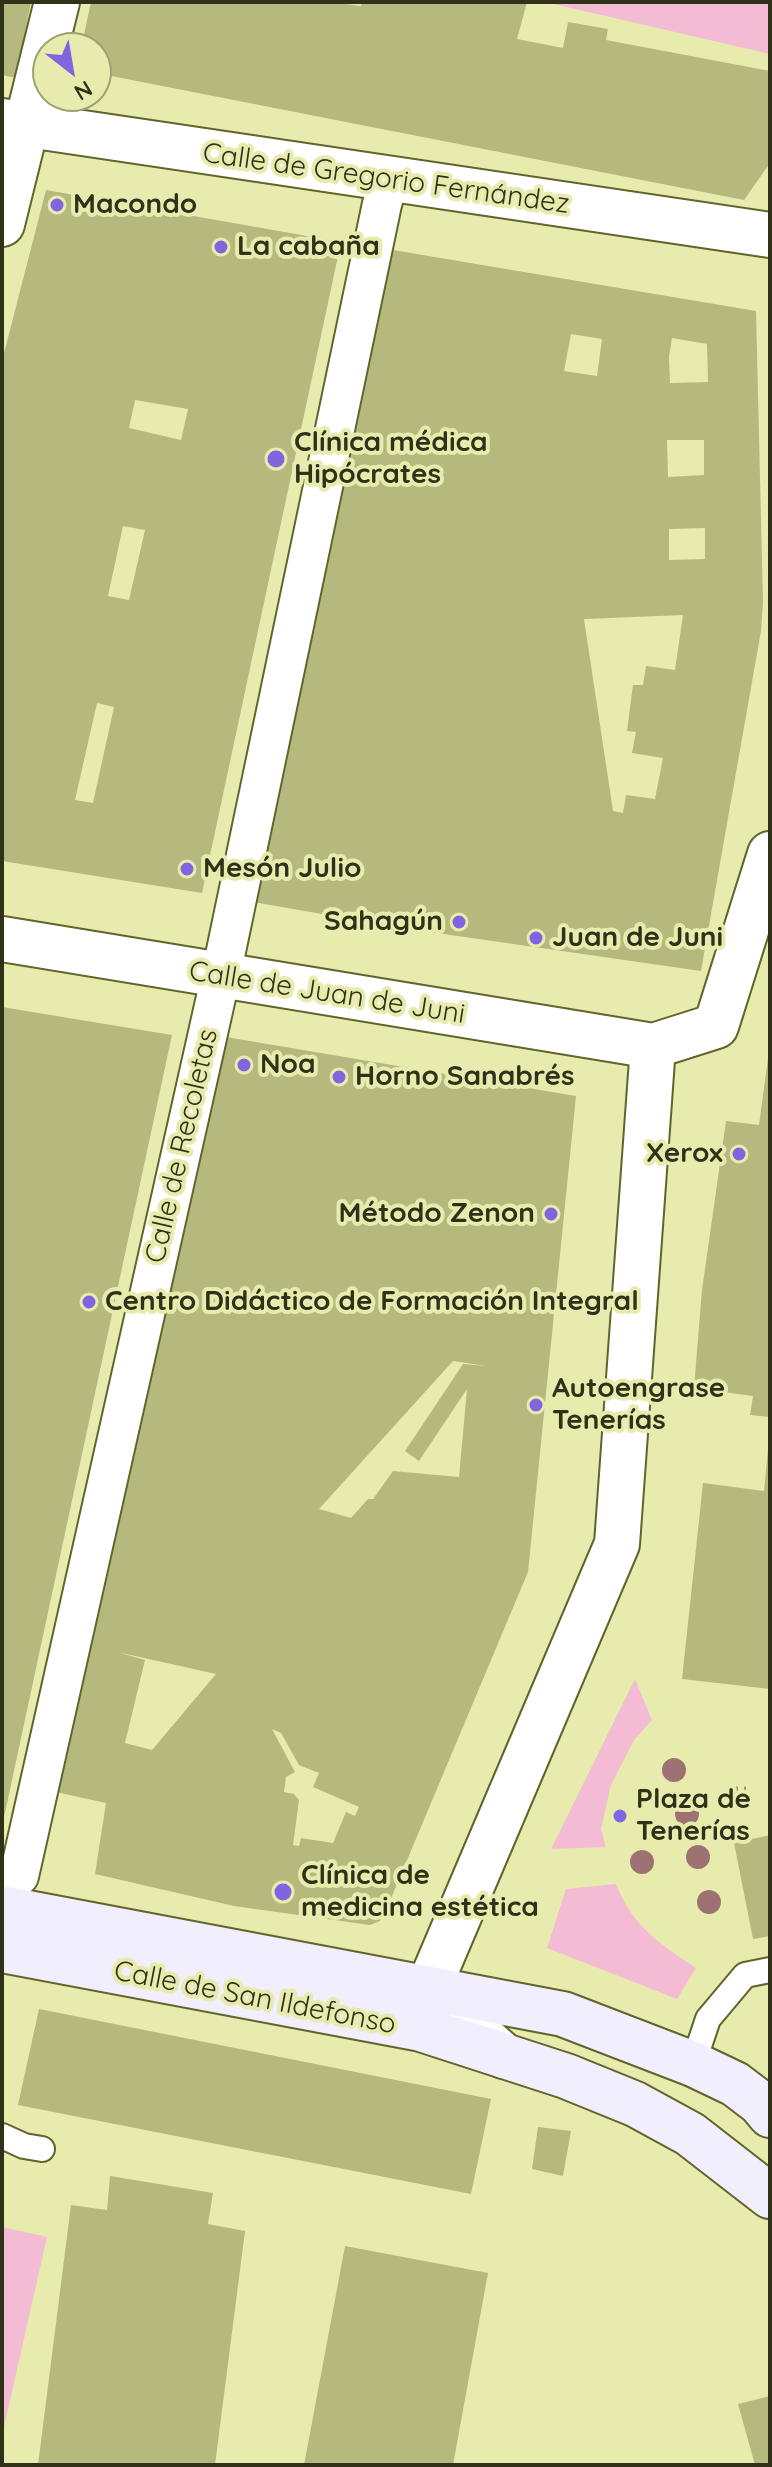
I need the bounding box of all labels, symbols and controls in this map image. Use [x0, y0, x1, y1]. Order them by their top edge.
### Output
north arrow [32, 32, 112, 112]
text: N [69, 75, 97, 107]
street label: Calle de Gregorio Fernández [201, 137, 571, 221]
place label: Macondo [73, 188, 197, 222]
marker: Macondo [48, 196, 66, 214]
place label: La cabaña [237, 230, 380, 264]
marker: La cabaña [212, 238, 230, 256]
place label: Clínica médica Hipócrates [294, 426, 488, 492]
marker: Clínica médica Hipócrates [265, 448, 287, 470]
place label: Mesón Julio [203, 852, 361, 886]
marker: Mesón Julio [178, 860, 196, 878]
place label: Sahagún [324, 905, 443, 939]
marker: Sahagún [450, 913, 468, 931]
place label: Juan de Juni [552, 921, 723, 955]
marker: Juan de Juni [527, 929, 545, 947]
street label: Calle de Juan de Juni [187, 955, 467, 1031]
street label: Calle de Recoletas [139, 1026, 225, 1266]
place label: Noa [260, 1048, 316, 1082]
marker: Noa [235, 1056, 253, 1074]
place label: Horno Sanabrés [355, 1060, 574, 1094]
marker: Horno Sanabrés [330, 1068, 348, 1086]
place label: Xerox [646, 1137, 723, 1171]
marker: Xerox [730, 1145, 748, 1163]
place label: Método Zenon [338, 1197, 535, 1231]
marker: Método Zenon [542, 1205, 560, 1223]
place label: Centro Didáctico de Formación Integral [105, 1285, 639, 1319]
marker: Centro Didáctico de Formación Integral [80, 1293, 98, 1311]
place label: Autoengrase Tenerías [552, 1372, 725, 1438]
marker: Autoengrase Tenerías [527, 1396, 545, 1414]
place label: Plaza de Tenerías [636, 1783, 751, 1849]
marker: Plaza de Tenerías [611, 1807, 629, 1825]
place label: Clínica de medicina estética [301, 1859, 539, 1925]
marker: Clínica de medicina estética [272, 1881, 294, 1903]
street label: Calle de San Ildefonso [111, 1954, 399, 2042]

